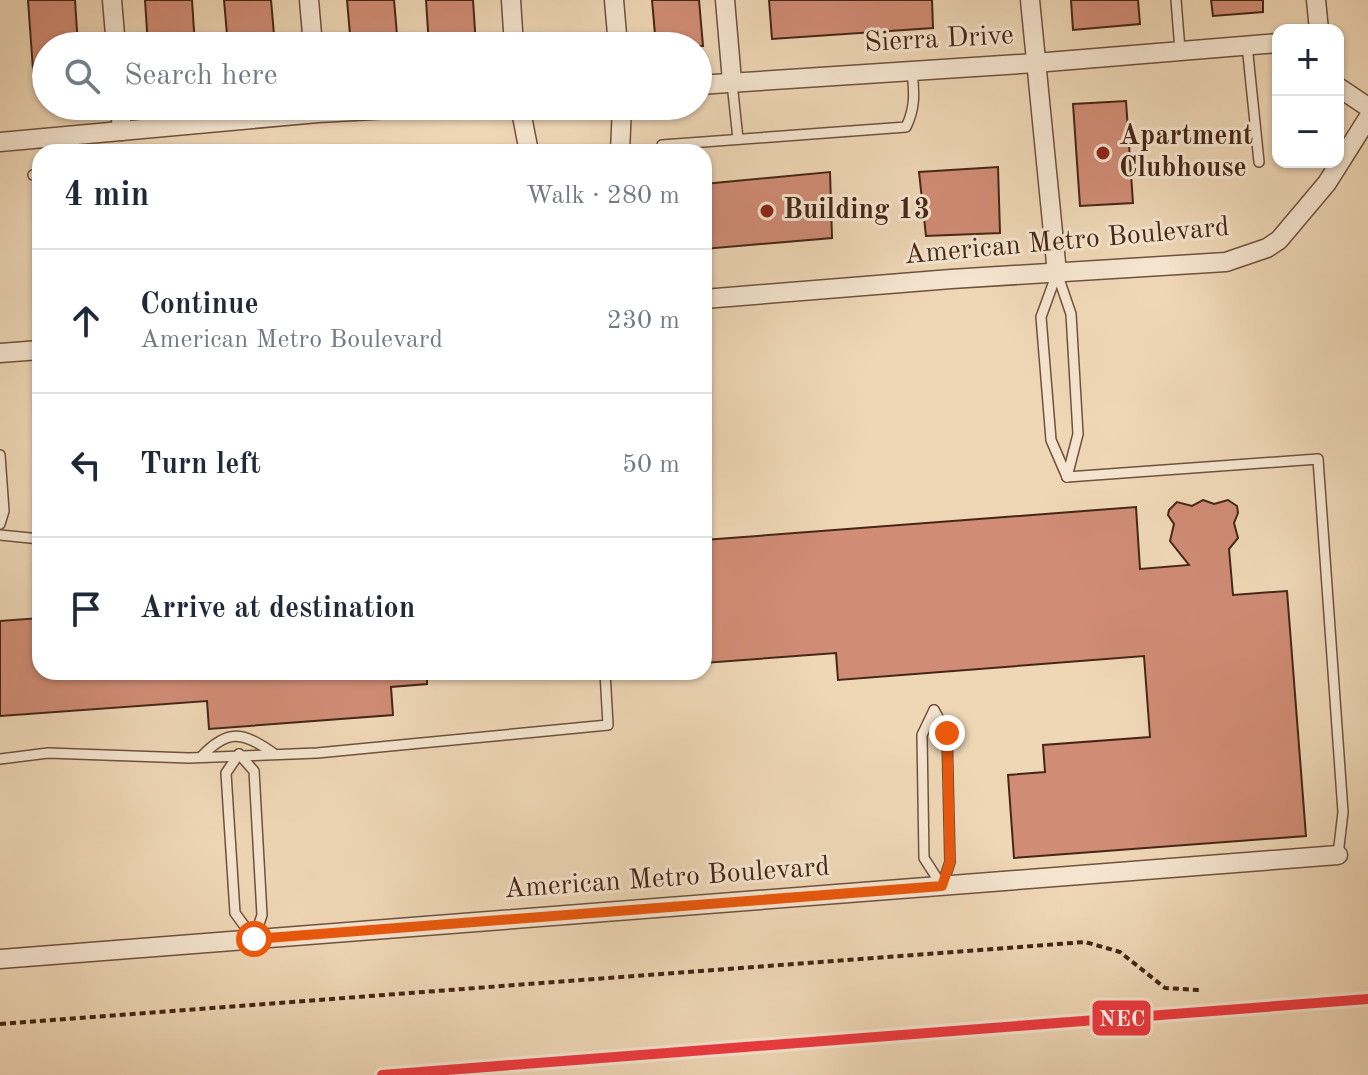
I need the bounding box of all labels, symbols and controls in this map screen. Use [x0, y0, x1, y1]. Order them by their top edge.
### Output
street label: Sierra Drive [864, 22, 1014, 58]
map controls [1272, 24, 1344, 168]
button: + [1272, 24, 1344, 96]
search box [32, 32, 712, 120]
icon: search [60, 54, 104, 98]
text: Search here [124, 61, 278, 91]
button: − [1272, 96, 1344, 168]
place label: Apartment Clubhouse [1119, 123, 1253, 183]
marker: Apartment Clubhouse [1094, 144, 1112, 162]
text: 4 min [64, 179, 149, 213]
text: Walk · 280 m [526, 183, 680, 209]
place label: Building 13 [783, 197, 930, 225]
marker: Building 13 [758, 202, 776, 220]
street label: American Metro Boulevard [903, 214, 1231, 270]
text: Continue [140, 290, 259, 320]
icon: ahead [64, 299, 108, 343]
text: 230 m [607, 308, 680, 334]
text: American Metro Boulevard [140, 327, 443, 353]
icon: left [64, 443, 108, 487]
text: Turn left [140, 450, 261, 480]
text: 50 m [622, 452, 680, 478]
icon: arrive [64, 587, 108, 631]
text: Arrive at destination [140, 594, 415, 624]
route end [929, 715, 965, 751]
street label: American Metro Boulevard [503, 854, 831, 904]
route start [236, 921, 272, 957]
line badge: NEC [1091, 999, 1152, 1037]
text: NEC [1099, 1009, 1145, 1031]

